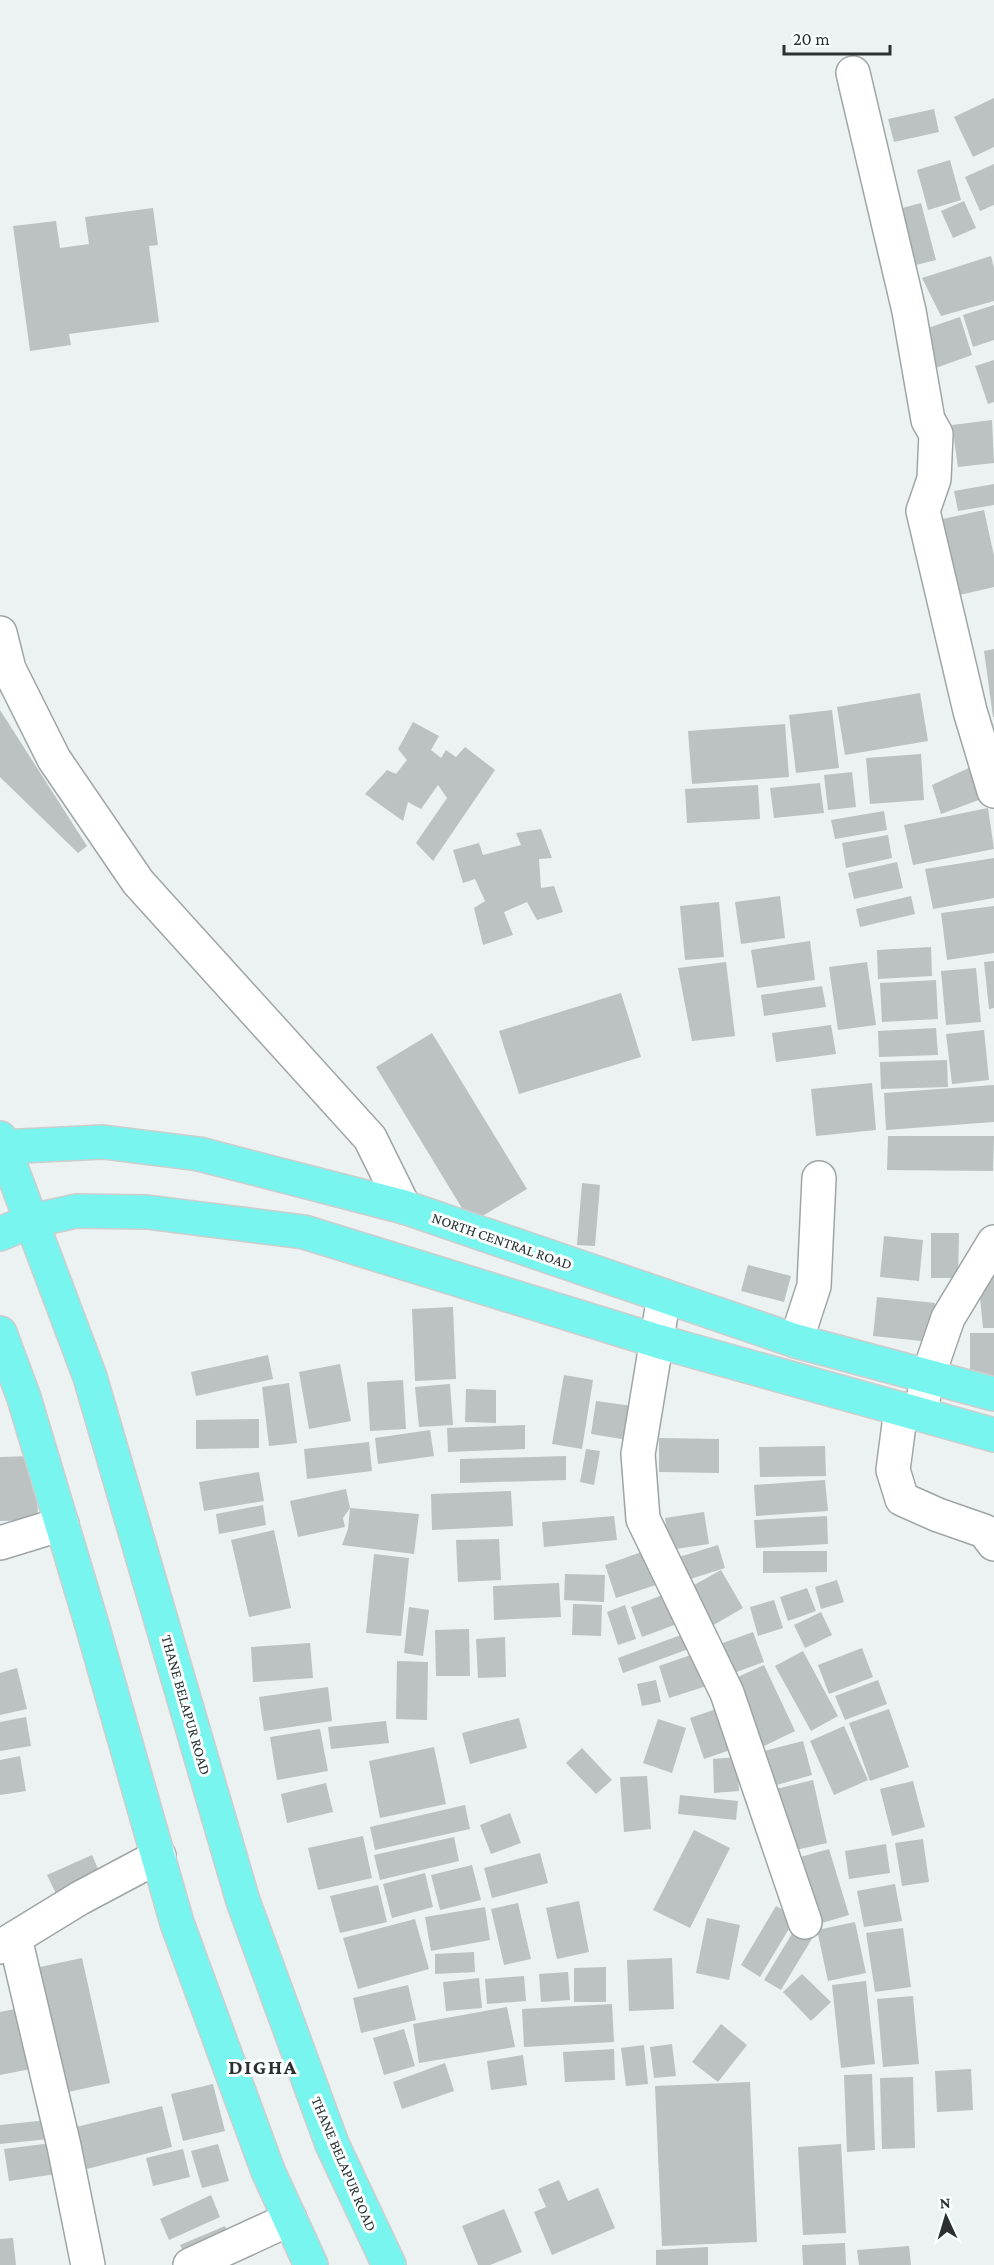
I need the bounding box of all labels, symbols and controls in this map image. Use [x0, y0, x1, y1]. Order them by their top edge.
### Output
scale bar [784, 18, 890, 56]
text: 20 m [793, 29, 830, 49]
street label: NORTH CENTRAL ROAD [430, 1209, 574, 1273]
street label: THANE BELAPUR ROAD [158, 1633, 214, 1777]
district label: DIGHA [228, 2055, 298, 2079]
street label: THANE BELAPUR ROAD [308, 2094, 380, 2234]
north arrow [916, 2187, 976, 2247]
text: N [939, 2194, 951, 2211]

